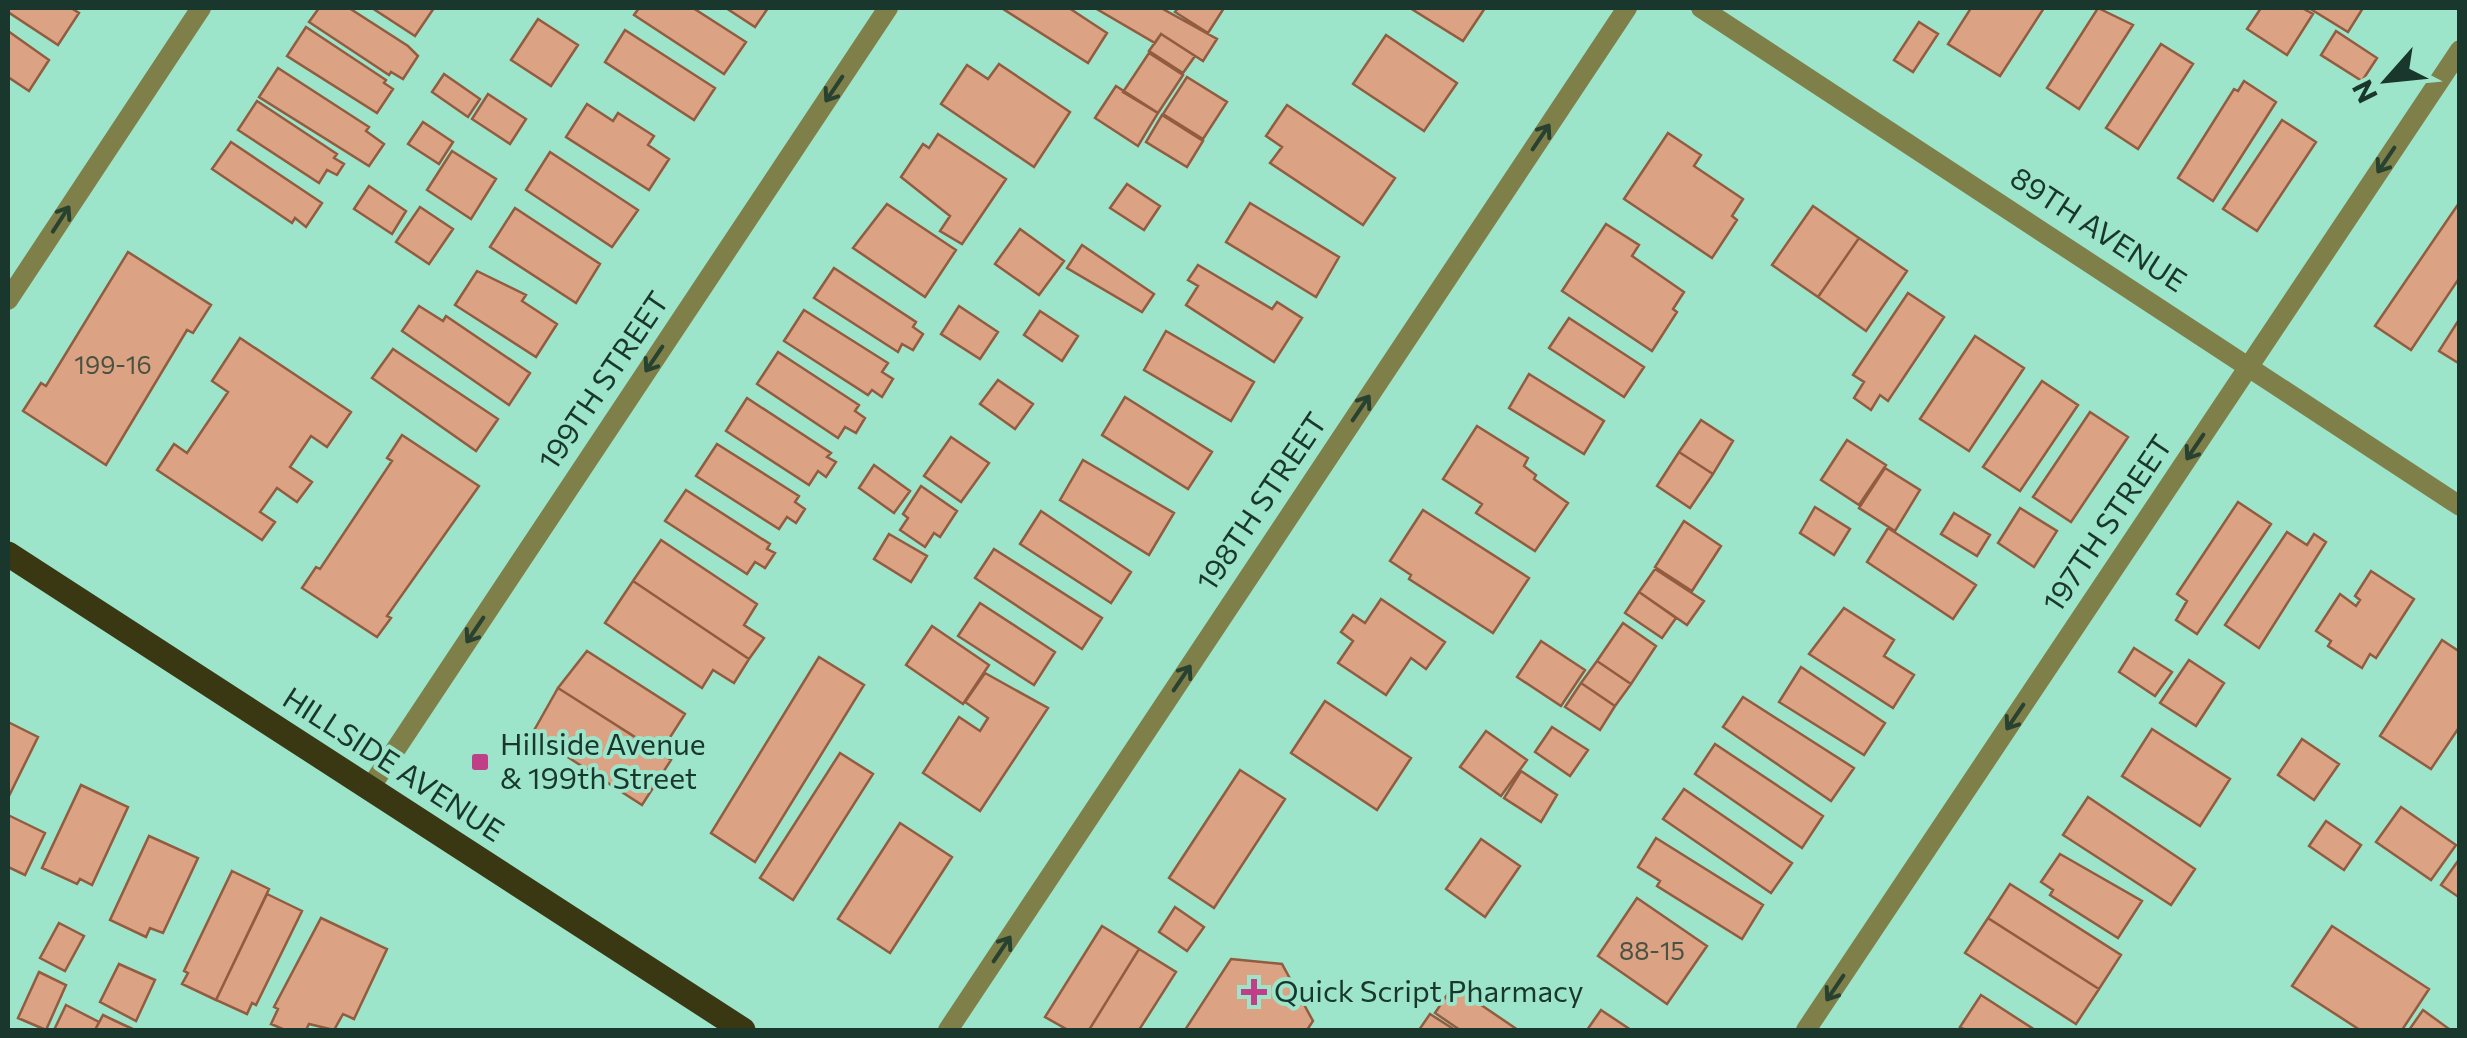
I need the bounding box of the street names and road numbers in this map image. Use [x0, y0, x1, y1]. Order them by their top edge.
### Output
street label: 89TH AVENUE [2005, 157, 2194, 298]
street label: 199TH STREET [529, 283, 675, 476]
street label: 198TH STREET [1187, 404, 1333, 597]
street label: 197TH STREET [2033, 427, 2179, 618]
street label: HILLSIDE AVENUE [277, 678, 512, 848]

